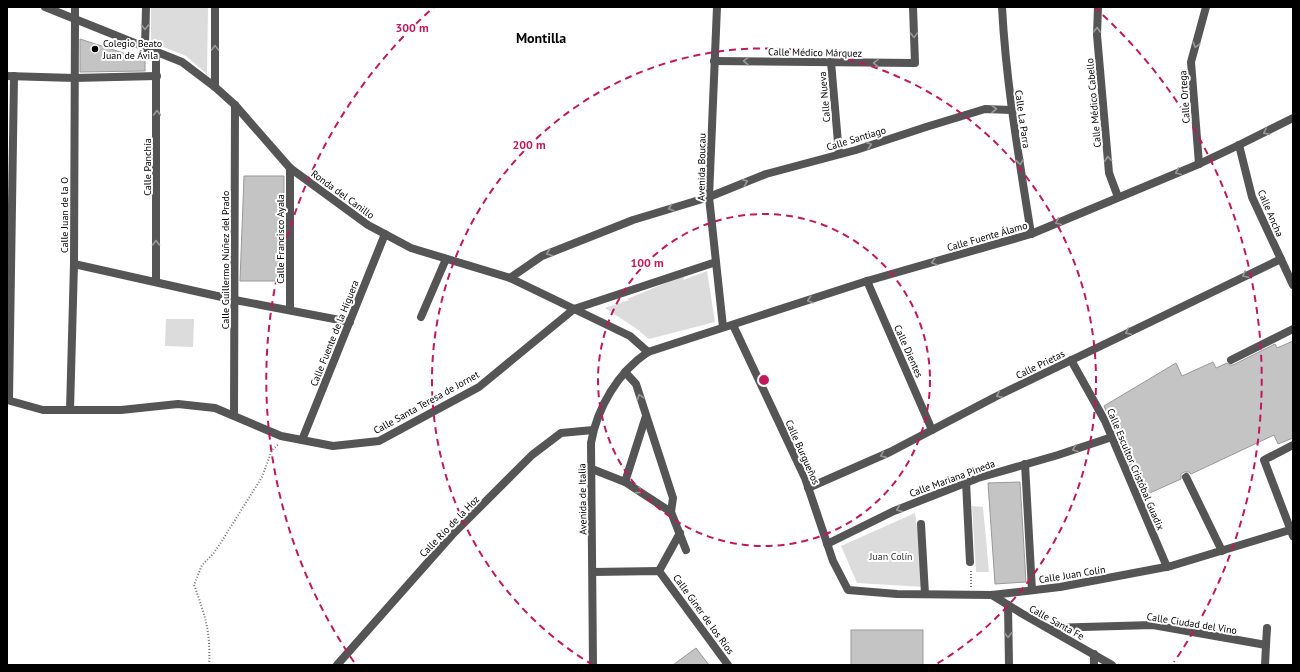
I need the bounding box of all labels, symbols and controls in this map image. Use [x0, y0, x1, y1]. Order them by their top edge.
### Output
text: 300 m [395, 20, 429, 35]
one-way arrow [141, 24, 149, 30]
one-way arrow [1093, 27, 1101, 33]
district label: Montilla [516, 29, 566, 47]
one-way arrow [910, 32, 919, 38]
place label: Colegio Beato Juan de Ávila [102, 37, 162, 62]
one-way arrow [1192, 41, 1201, 48]
marker: Colegio Beato Juan de Ávila [90, 44, 100, 54]
one-way arrow [211, 45, 219, 51]
street label: Calle Médico Márquez [768, 45, 862, 60]
one-way arrow [743, 57, 749, 65]
street label: Calle Médico Cabello [1083, 58, 1104, 148]
one-way arrow [873, 59, 879, 67]
street label: Calle Ortega [1176, 70, 1193, 124]
street label: Calle Nueva [816, 71, 833, 123]
street label: Calle La Parra [1012, 89, 1033, 149]
one-way arrow [991, 105, 997, 113]
one-way arrow [153, 110, 161, 116]
street label: Calle Santiago [825, 123, 887, 154]
one-way arrow [1263, 127, 1270, 135]
street label: Avenida Boucau [694, 133, 709, 201]
text: 200 m [512, 137, 546, 152]
street label: Calle Panchía [141, 138, 154, 196]
one-way arrow [866, 142, 873, 150]
one-way arrow [1104, 156, 1113, 162]
one-way arrow [1015, 159, 1024, 165]
street label: Ronda del Canillo [308, 167, 377, 222]
one-way arrow [1175, 168, 1182, 176]
street label: Calle Juan de la O [58, 177, 71, 253]
one-way arrow [741, 179, 748, 187]
street label: Calle Ancha [1255, 188, 1286, 239]
street label: Calle Guillermo Núñez del Prado [219, 191, 232, 329]
street label: Calle Francisco Ayala [274, 194, 287, 284]
one-way arrow [668, 203, 675, 212]
one-way arrow [1055, 217, 1063, 225]
street label: Calle Fuente Álamo [945, 219, 1029, 254]
one-way arrow [152, 240, 160, 246]
one-way arrow [546, 248, 553, 256]
text: 100 m [630, 255, 664, 270]
one-way arrow [931, 257, 938, 265]
one-way arrow [1242, 270, 1250, 278]
street label: Calle Fuente de la Higuera [307, 278, 362, 388]
one-way arrow [807, 295, 814, 303]
street label: Calle Dientes [891, 323, 926, 380]
one-way arrow [1125, 327, 1133, 335]
street label: Calle Prietas [1014, 347, 1067, 382]
street label: Calle Santa Teresa de Jornet [371, 368, 482, 437]
centre of rings [757, 373, 771, 387]
one-way arrow [996, 390, 1003, 398]
one-way arrow [636, 394, 645, 401]
street label: Calle Escultor Cristóbal Guadix [1104, 406, 1167, 532]
street label: Calle Burgueños [782, 418, 823, 487]
one-way arrow [1072, 445, 1079, 453]
one-way arrow [880, 450, 888, 458]
street label: Calle Mariana Pineda [908, 457, 997, 500]
street label: Avenida de Italia [575, 463, 590, 535]
one-way arrow [635, 487, 642, 494]
street label: Calle Río de la Hoz [417, 493, 482, 560]
one-way arrow [896, 504, 904, 512]
park label: Juan Colín [868, 550, 913, 563]
street label: Calle Juan Colín [1038, 563, 1106, 586]
street label: Calle Giner de los Ríos [670, 572, 737, 657]
street label: Calle Santa Fe [1027, 602, 1087, 643]
street label: Calle Ciudad del Vino [1146, 610, 1238, 637]
one-way arrow [1004, 632, 1012, 638]

